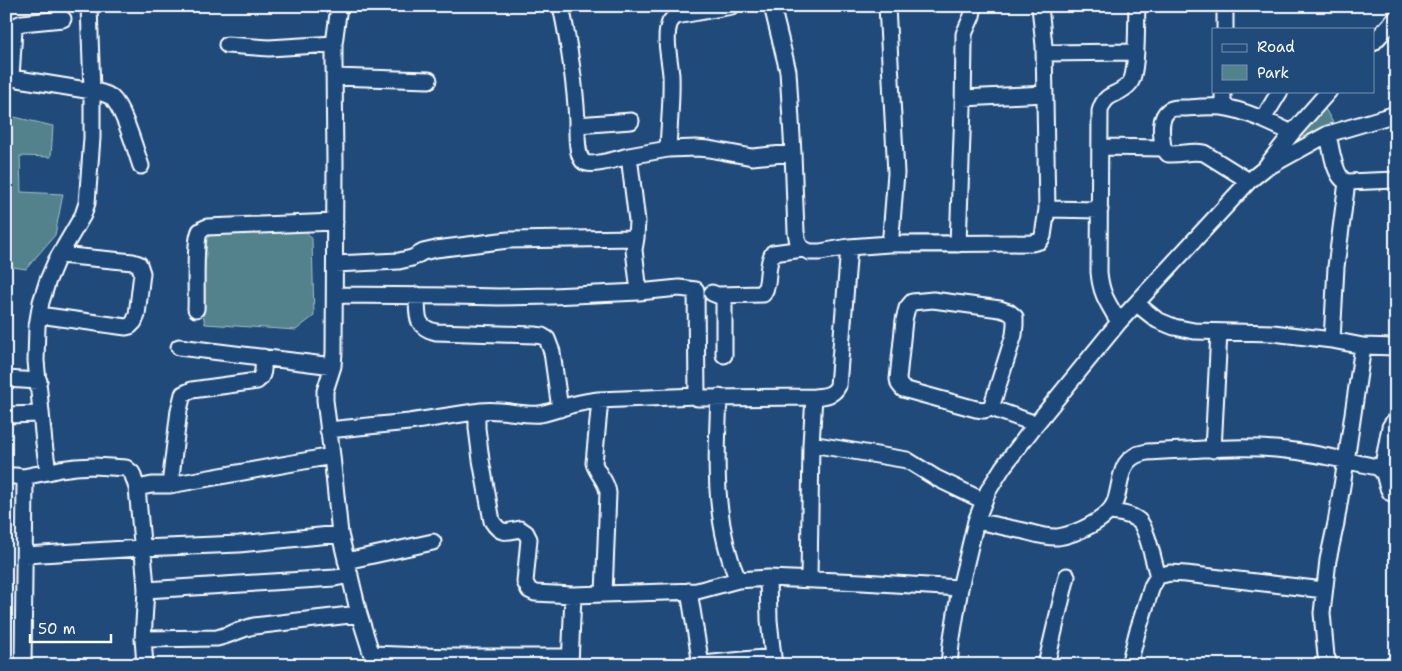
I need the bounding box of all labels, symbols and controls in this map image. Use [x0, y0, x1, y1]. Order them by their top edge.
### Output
legend [1212, 28, 1374, 92]
text: Road [1257, 37, 1295, 57]
text: Park [1257, 63, 1289, 83]
scale bar [30, 611, 111, 643]
text: 50 m [38, 619, 76, 639]

